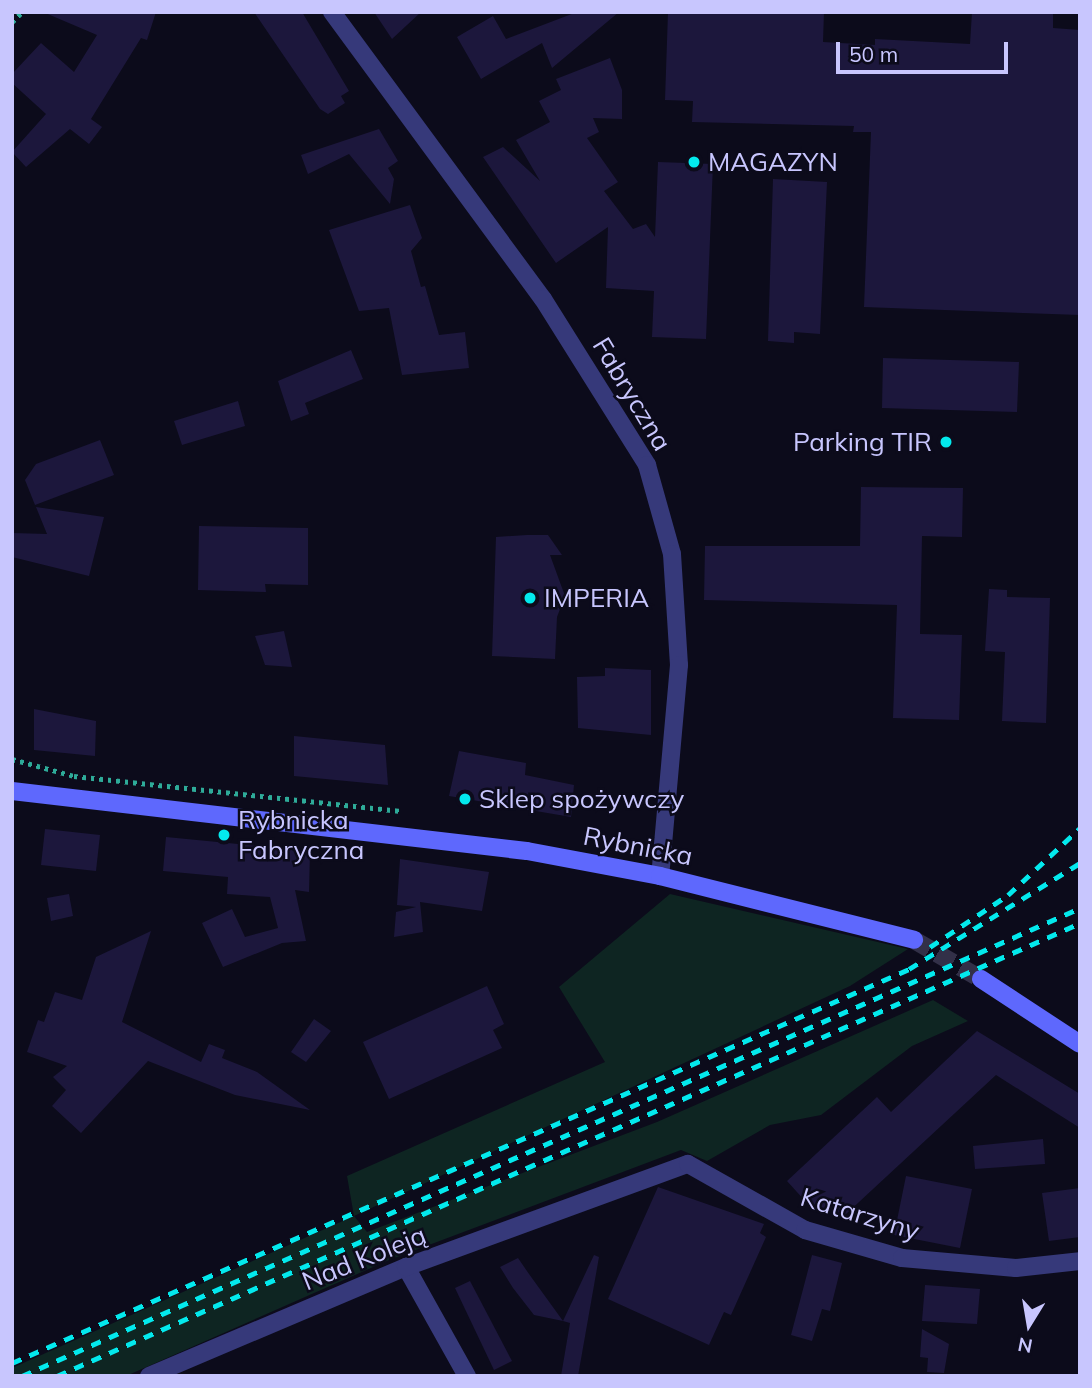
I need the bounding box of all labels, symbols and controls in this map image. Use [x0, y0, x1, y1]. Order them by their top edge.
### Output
scale bar [840, 28, 1012, 72]
text: 50 m [849, 41, 898, 67]
place label: MAGAZYN [708, 146, 838, 178]
marker: MAGAZYN [686, 154, 702, 170]
street label: Fabryczna [586, 332, 678, 456]
place label: Parking TIR [793, 426, 932, 458]
marker: Parking TIR [938, 434, 954, 450]
place label: IMPERIA [544, 582, 649, 614]
marker: IMPERIA [522, 590, 538, 606]
place label: Sklep spożywczy [479, 783, 684, 815]
marker: Sklep spożywczy [457, 791, 473, 807]
place label: Rybnicka Fabryczna [238, 804, 364, 866]
street label: Rybnicka [581, 820, 695, 872]
marker: Rybnicka Fabryczna [216, 827, 232, 843]
street label: Katarzyny [797, 1181, 923, 1247]
street label: Nad Koleją [298, 1219, 430, 1297]
north arrow [994, 1290, 1064, 1360]
text: N [1016, 1332, 1034, 1359]

